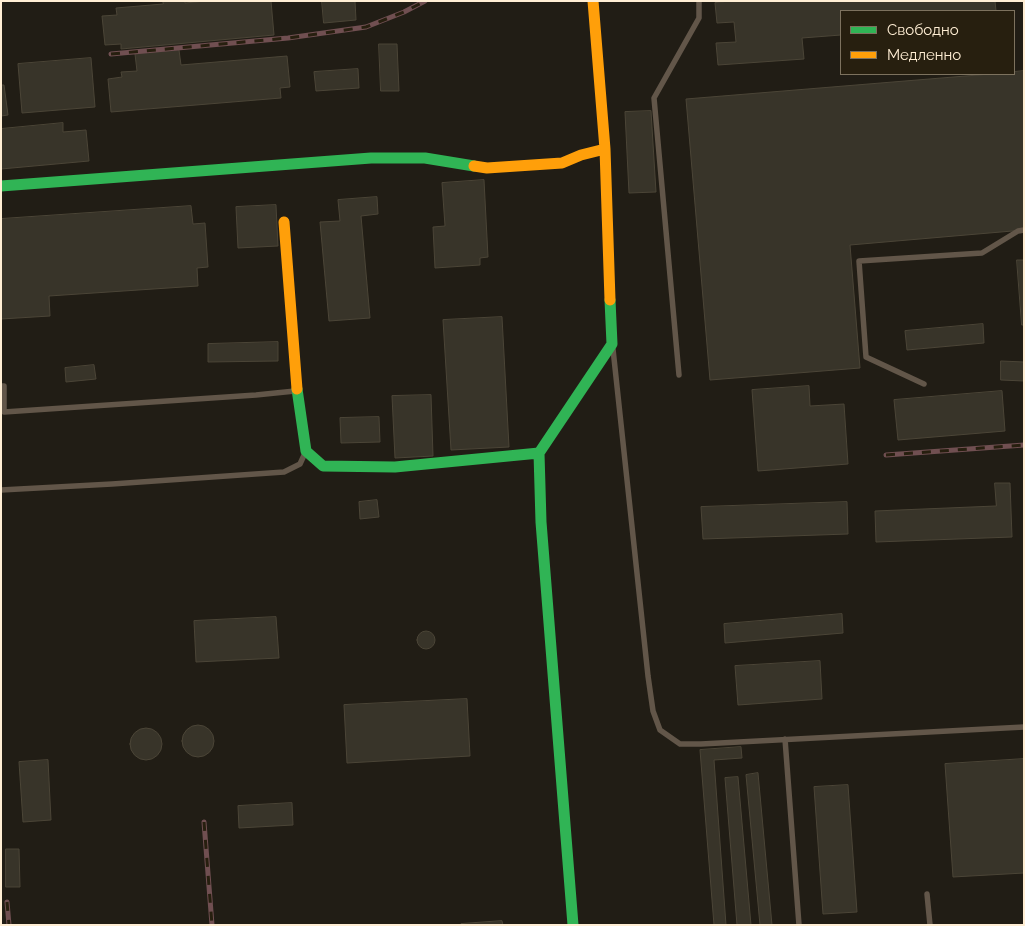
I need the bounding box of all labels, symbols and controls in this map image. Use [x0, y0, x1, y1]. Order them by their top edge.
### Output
legend [840, 10, 1015, 75]
text: Свободно [887, 21, 959, 39]
text: Медленно [887, 46, 961, 64]

